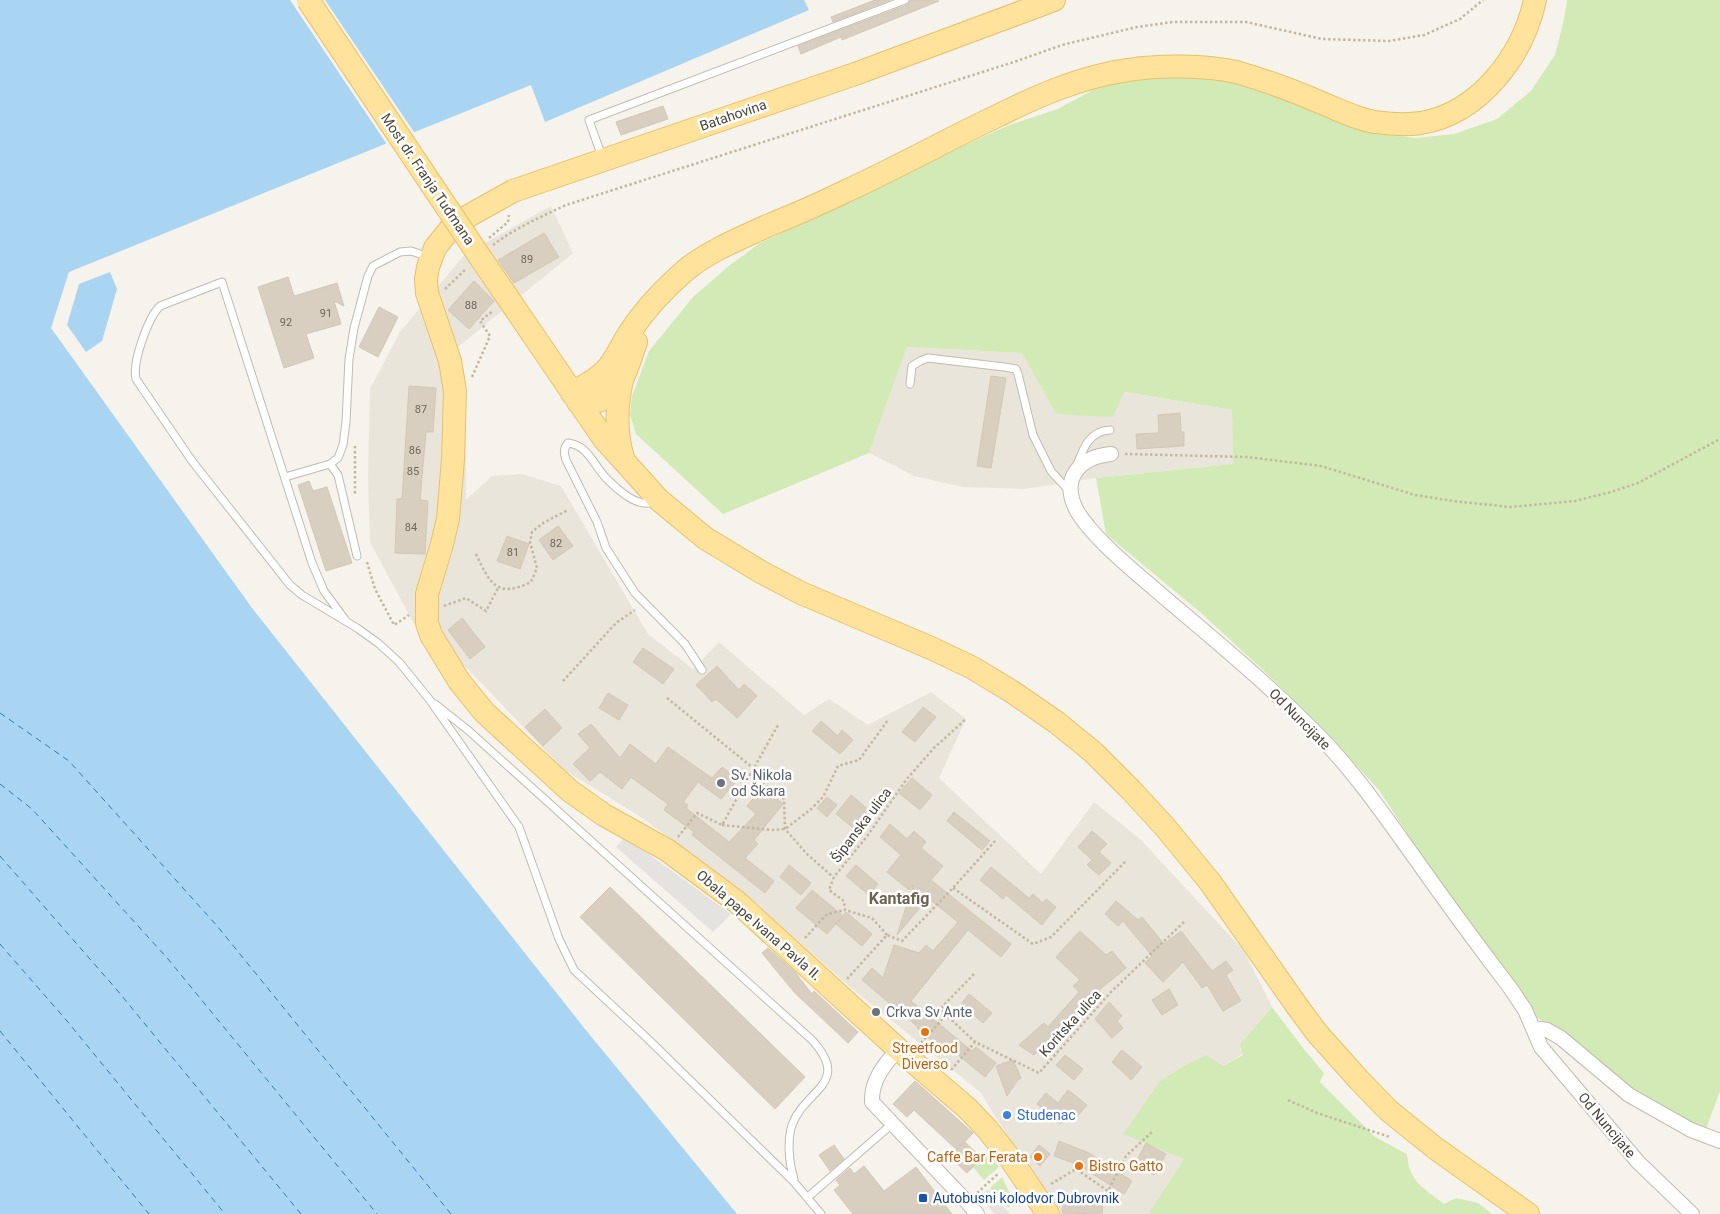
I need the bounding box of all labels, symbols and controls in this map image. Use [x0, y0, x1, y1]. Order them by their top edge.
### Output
street label: Batahovina [697, 96, 769, 134]
street label: Most dr. Franja Tuđmana [378, 110, 478, 248]
house number: 89 [521, 253, 533, 266]
house number: 88 [465, 299, 477, 312]
house number: 91 [320, 307, 332, 320]
house number: 92 [280, 316, 292, 329]
house number: 87 [415, 403, 427, 416]
house number: 86 [409, 444, 421, 457]
house number: 85 [407, 465, 419, 478]
house number: 84 [405, 521, 417, 534]
house number: 82 [550, 537, 562, 550]
house number: 81 [507, 546, 519, 559]
street label: Od Nuncijate [1266, 685, 1334, 753]
place label: Sv. Nikola od Škara [731, 767, 792, 799]
marker: Sv. Nikola od Škara [715, 777, 727, 789]
street label: Šipanska ulica [827, 784, 894, 866]
street label: Obala pape Ivana Pavla II. [694, 867, 824, 983]
district label: Kantafig [869, 889, 929, 908]
street label: Koritska ulica [1036, 986, 1104, 1060]
place label: Crkva Sv Ante [886, 1004, 972, 1020]
marker: Crkva Sv Ante [870, 1006, 882, 1018]
marker: Streetfood Diverso [919, 1026, 931, 1038]
place label: Streetfood Diverso [892, 1040, 958, 1072]
street label: Od Nuncijate [1575, 1089, 1639, 1161]
place label: Studenac [1017, 1107, 1076, 1123]
marker: Studenac [1001, 1109, 1013, 1121]
place label: Caffe Bar Ferata [927, 1149, 1028, 1165]
marker: Caffe Bar Ferata [1032, 1151, 1044, 1163]
place label: Bistro Gatto [1089, 1158, 1163, 1174]
marker: Bistro Gatto [1073, 1160, 1085, 1172]
place label: Autobusni kolodvor Dubrovnik [933, 1190, 1120, 1206]
marker: Autobusni kolodvor Dubrovnik [917, 1192, 929, 1204]

